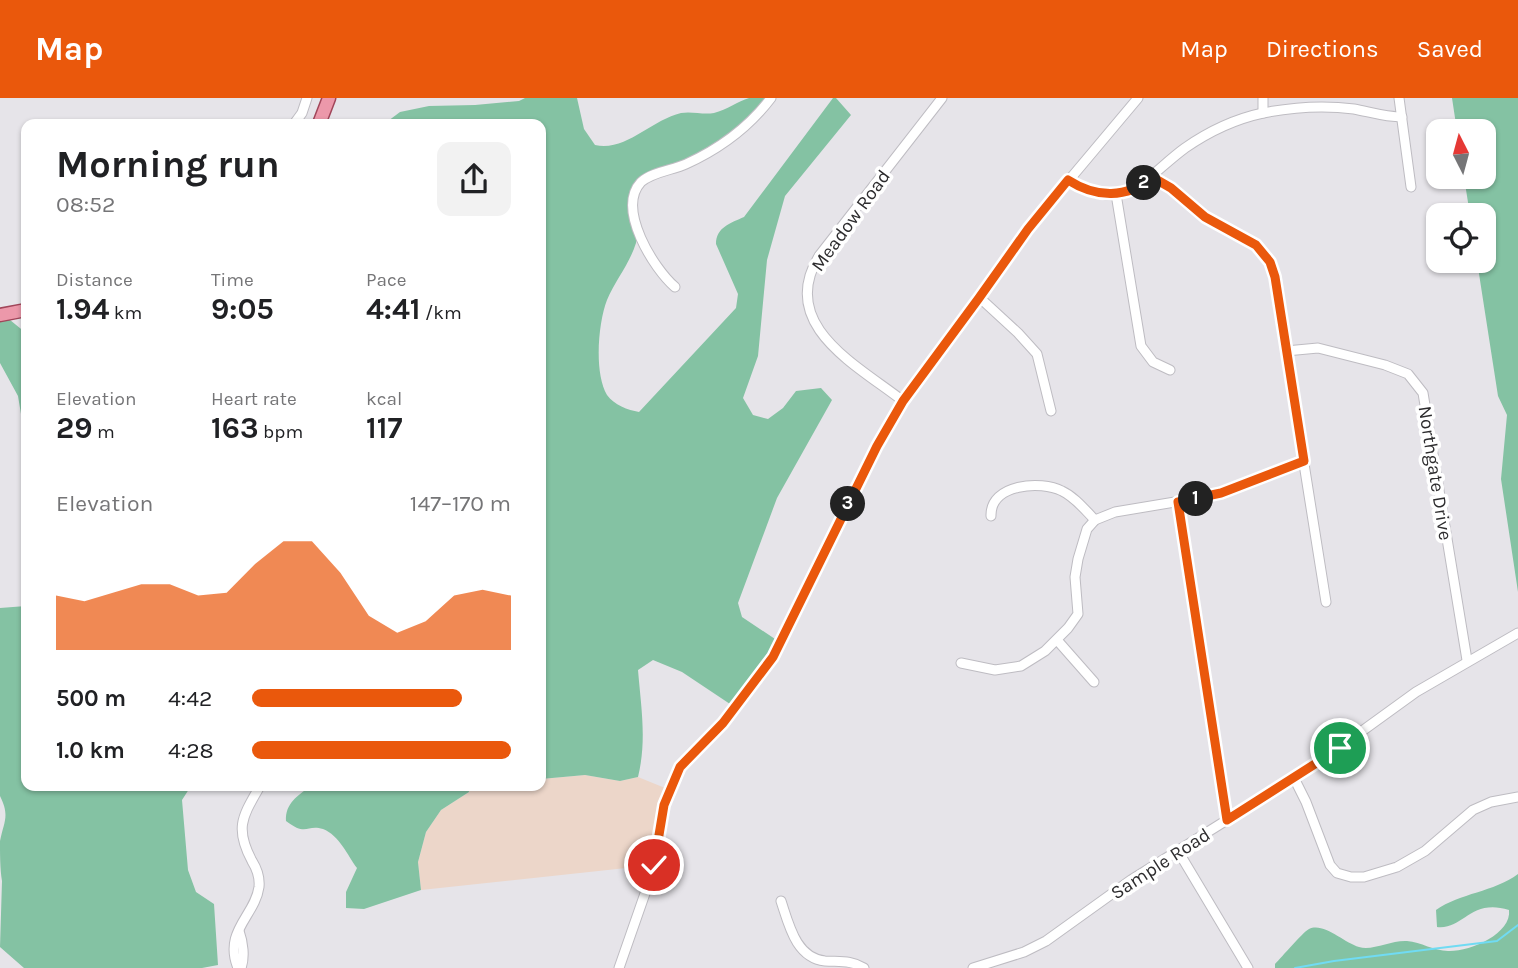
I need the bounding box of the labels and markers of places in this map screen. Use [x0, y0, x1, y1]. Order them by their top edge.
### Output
pin: 2 [1126, 166, 1162, 200]
pin: 1 [1178, 482, 1214, 516]
pin: 3 [830, 486, 866, 522]
pin [1310, 718, 1370, 778]
pin [624, 835, 684, 895]

